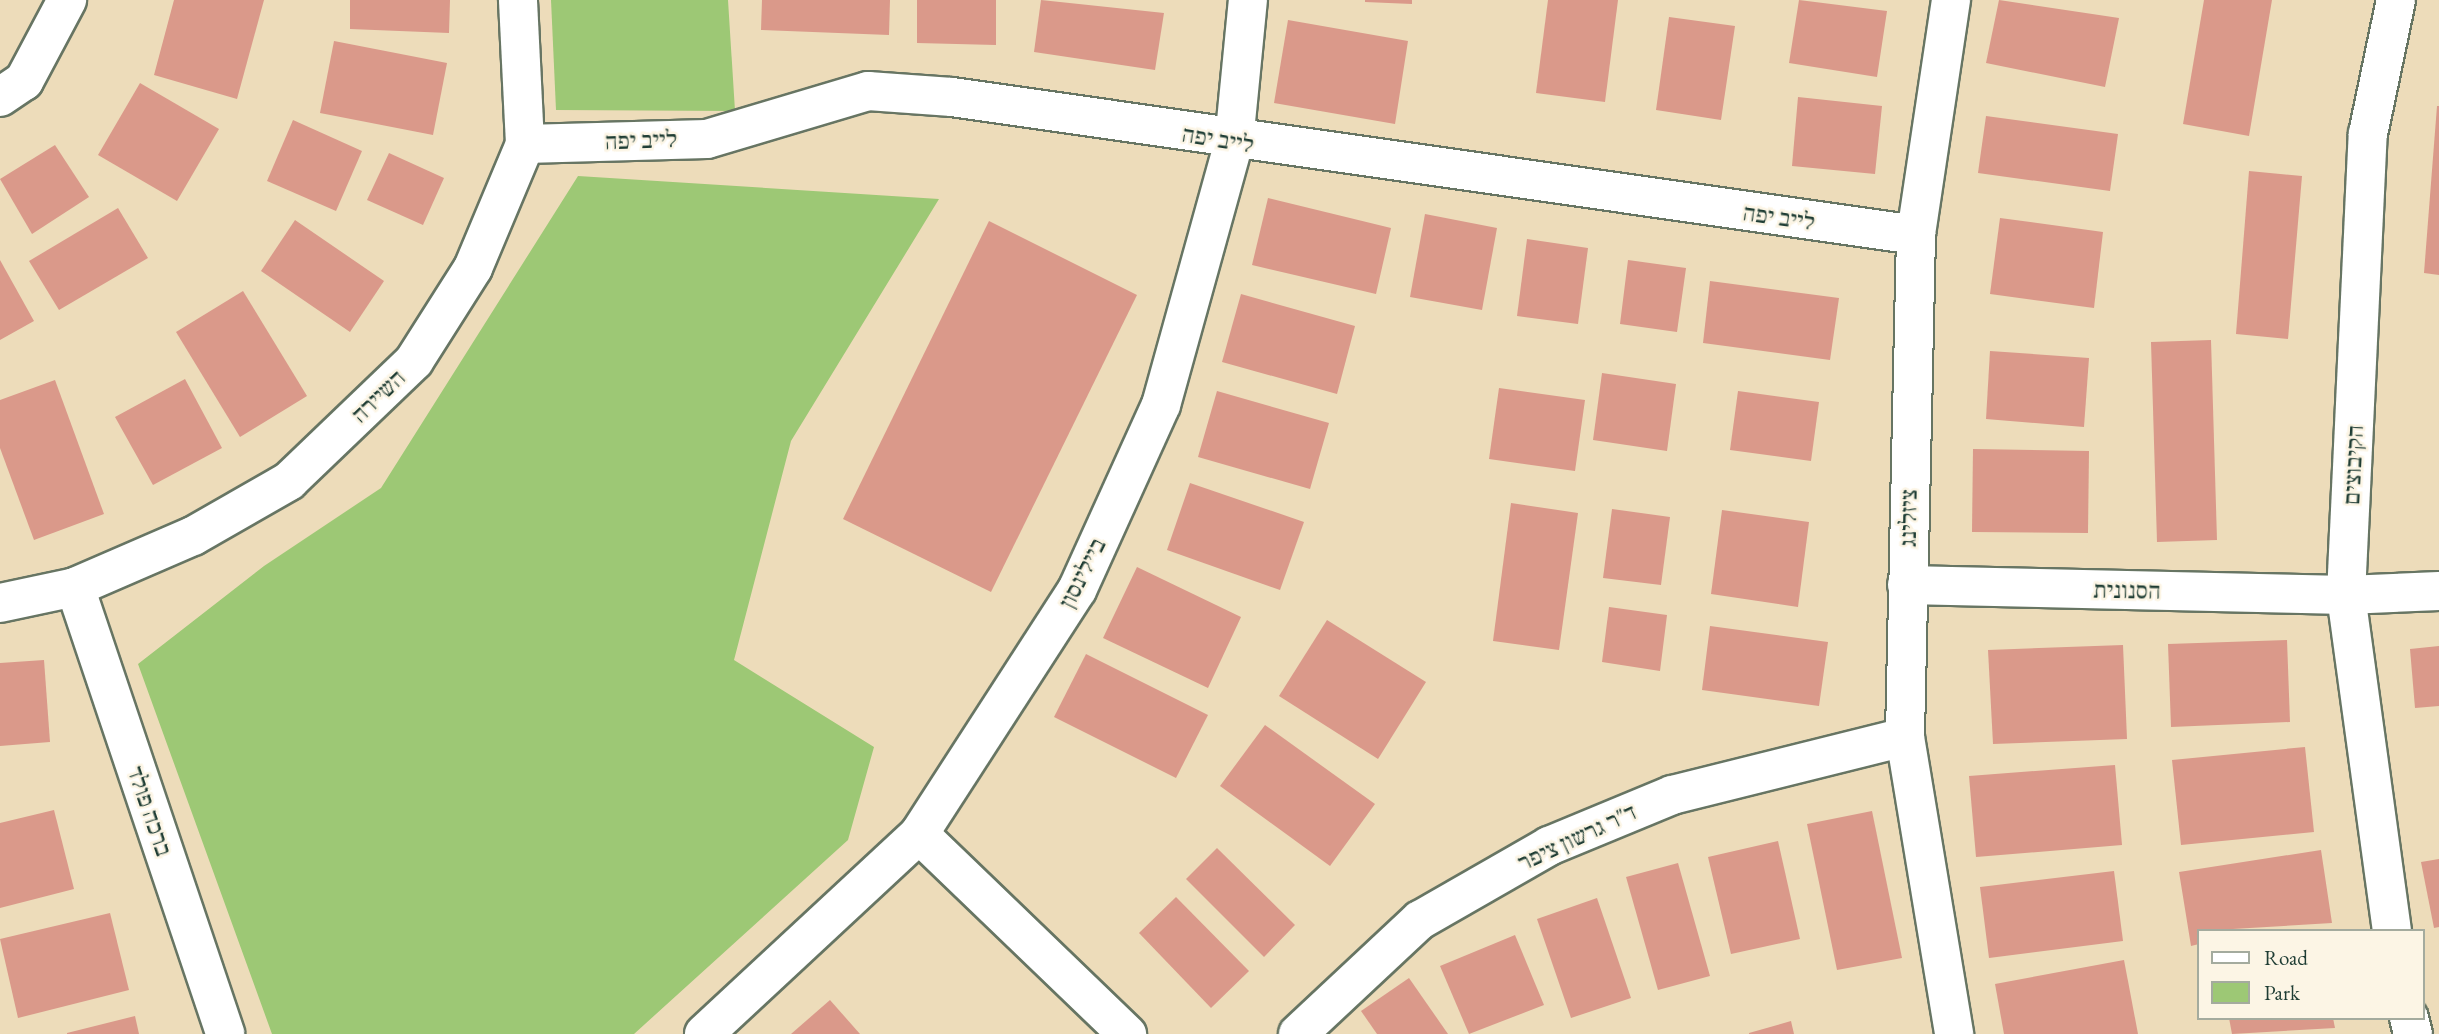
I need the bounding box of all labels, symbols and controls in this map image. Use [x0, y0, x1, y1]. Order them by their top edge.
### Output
street label: לייב יפה [1180, 119, 1256, 159]
street label: לייב יפה [604, 124, 678, 156]
street label: לייב יפה [1741, 198, 1817, 236]
street label: השיירה [345, 363, 411, 429]
street label: הקיבוצים [2337, 424, 2369, 506]
street label: ציזלינג [1893, 489, 1923, 547]
street label: ביילינסון [1052, 533, 1112, 613]
street label: הסנונית [2093, 575, 2161, 605]
street label: ברכה פולד [121, 762, 179, 860]
street label: ד"ר גרשון ציפר [1513, 797, 1641, 877]
legend [2198, 929, 2425, 1020]
text: Road [2264, 944, 2308, 971]
text: Park [2264, 979, 2300, 1006]

